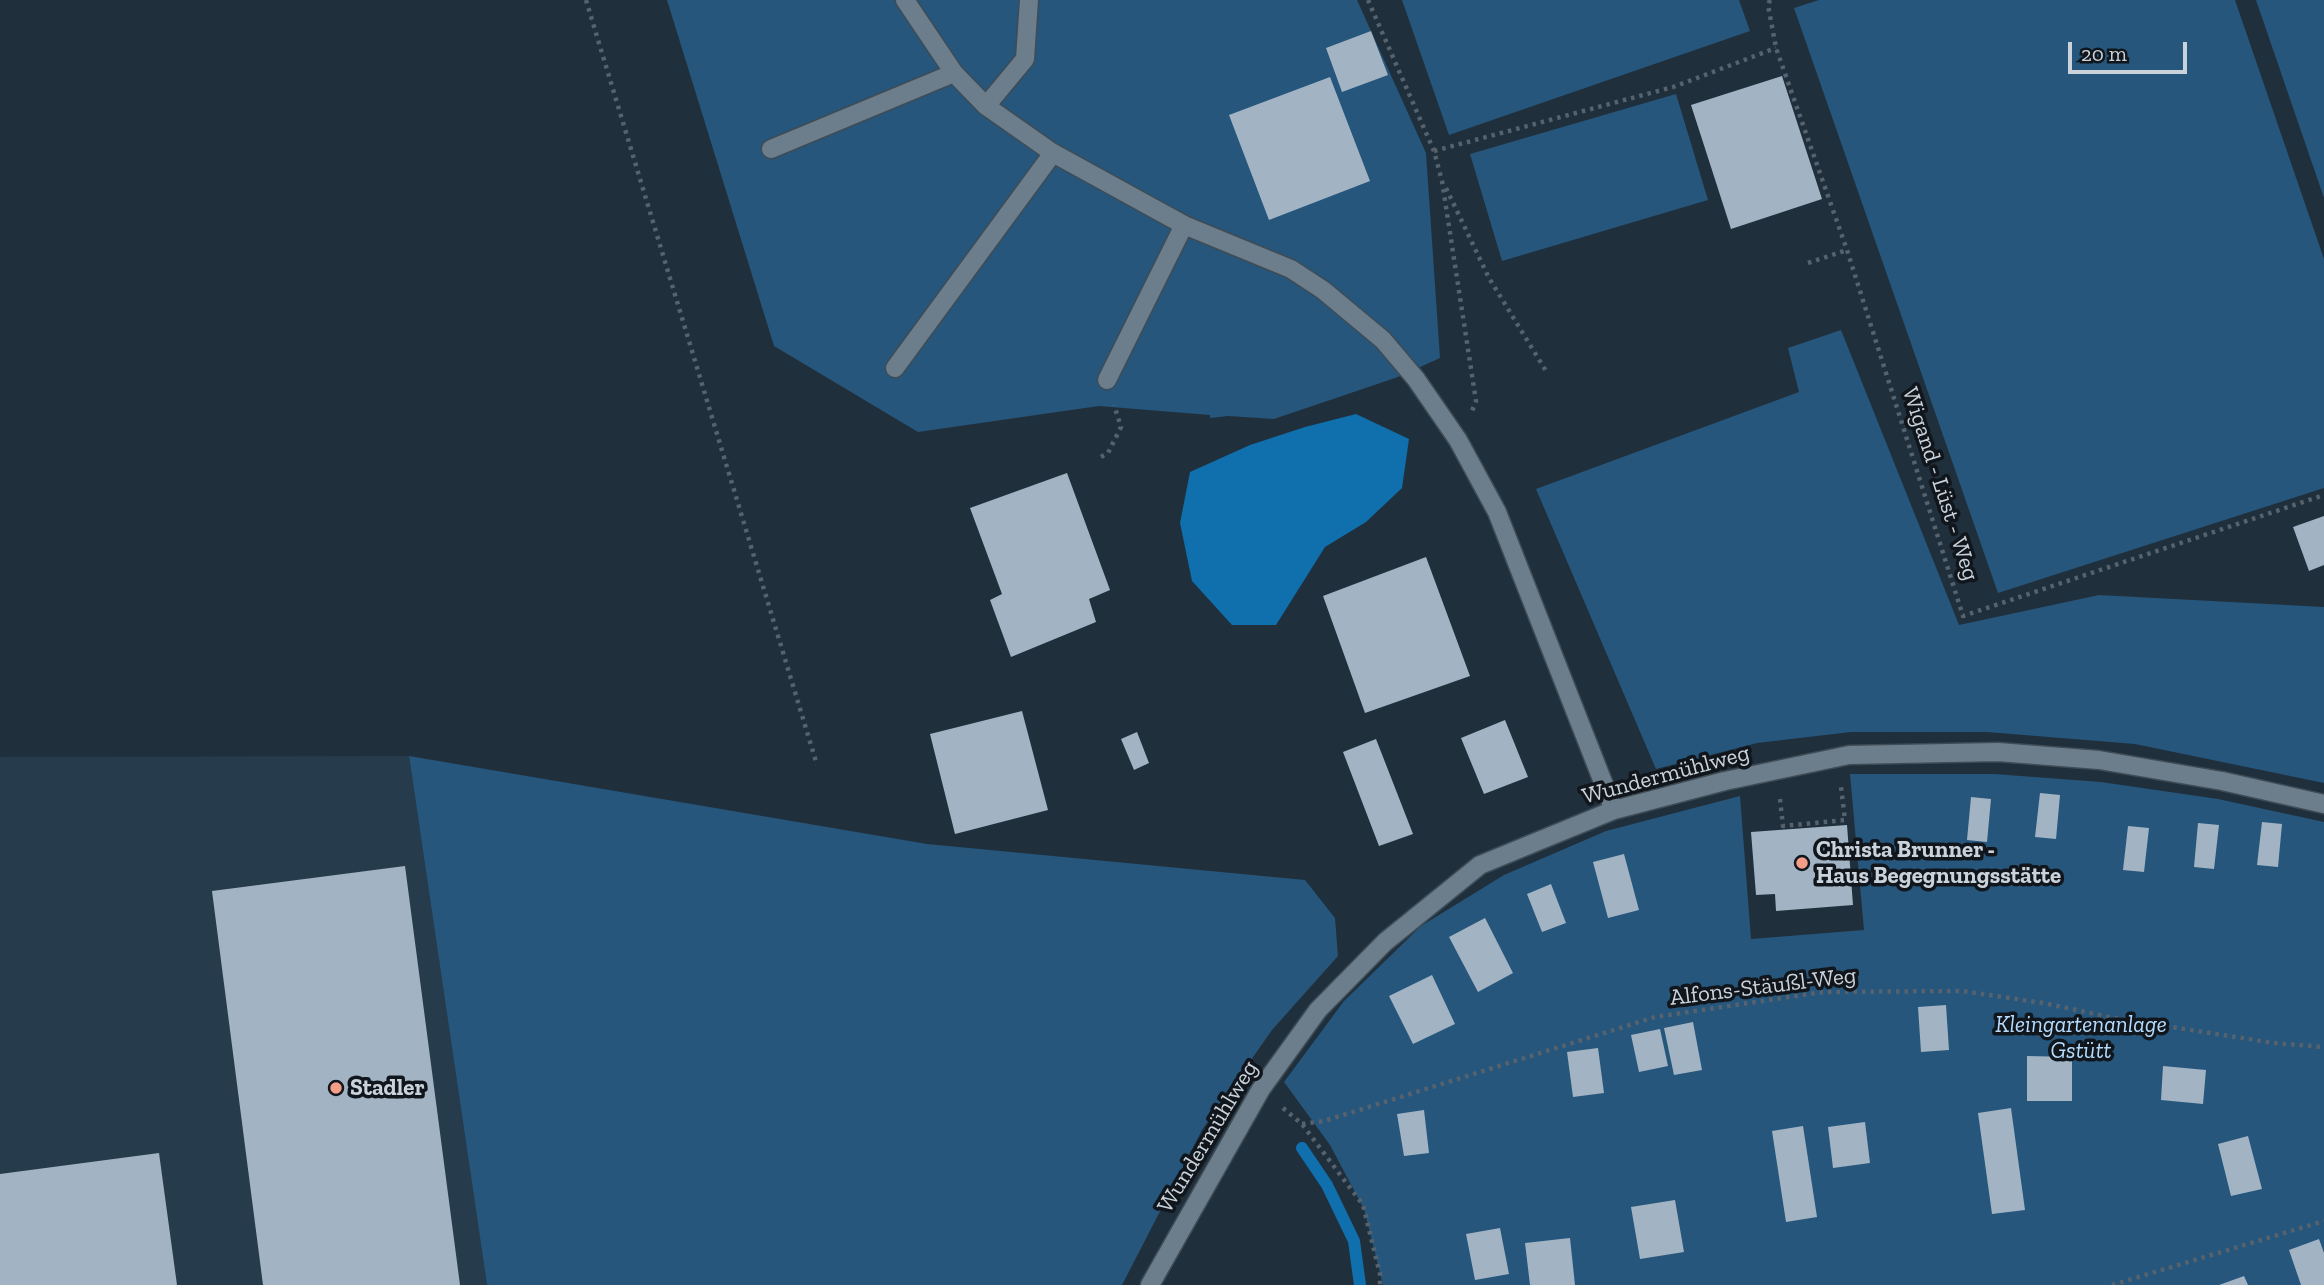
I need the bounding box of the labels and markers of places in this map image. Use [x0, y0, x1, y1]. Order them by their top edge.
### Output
place label: Christa Brunner - Haus Begegnungsstätte [1816, 836, 2061, 890]
marker: Christa Brunner - Haus Begegnungsstätte [1794, 855, 1810, 871]
place label: Stadler [350, 1074, 425, 1102]
marker: Stadler [328, 1080, 344, 1096]

